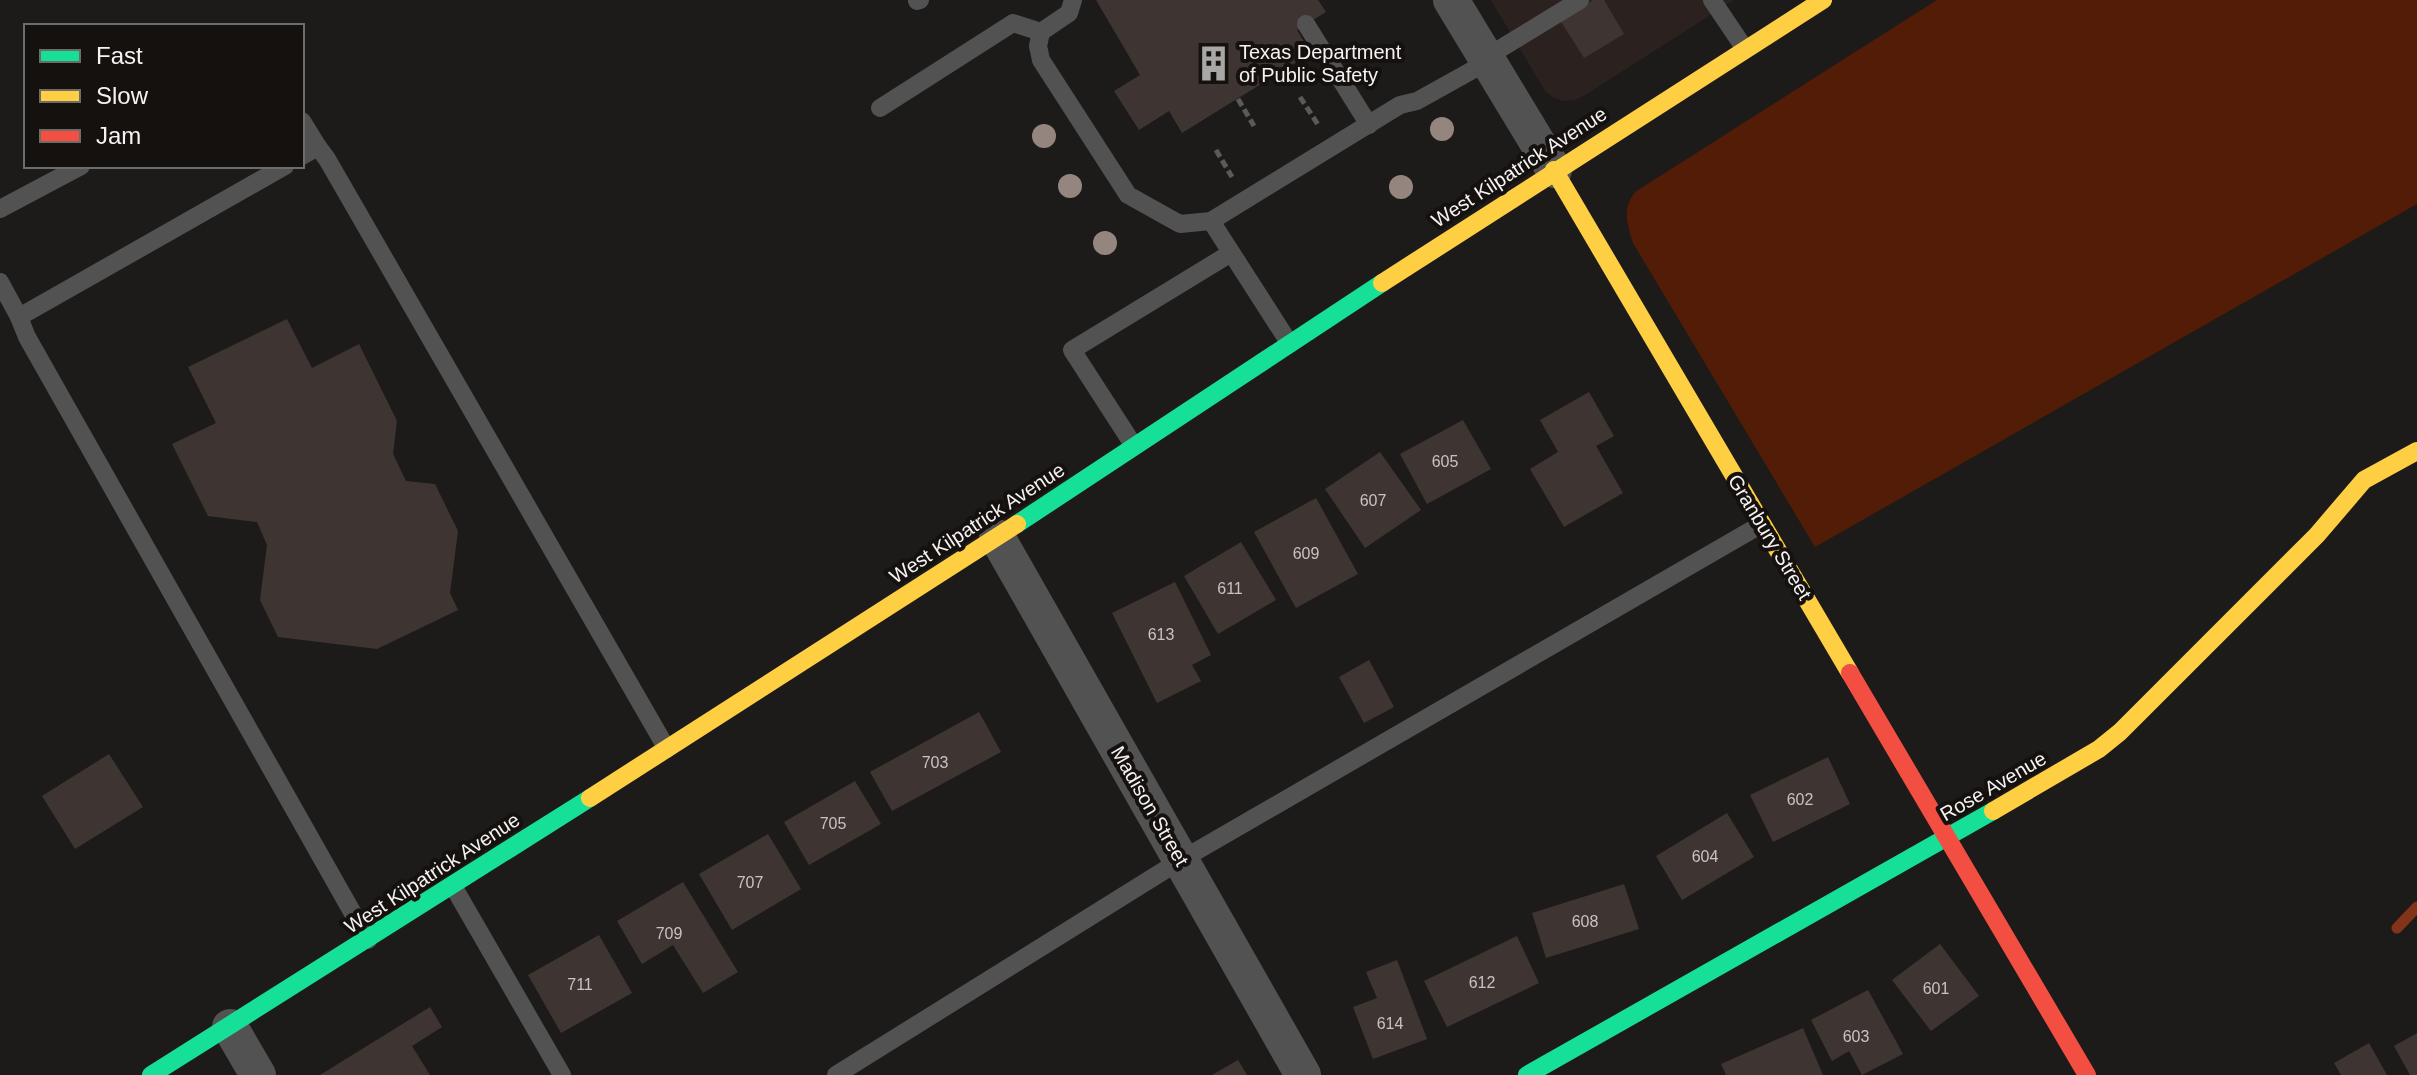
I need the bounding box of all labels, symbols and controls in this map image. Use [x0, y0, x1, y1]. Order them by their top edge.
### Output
legend [24, 24, 304, 168]
place label: Texas Department of Public Safety [1239, 41, 1402, 86]
text: Fast [96, 42, 143, 69]
building icon: Texas Department of Public Safety [1194, 45, 1232, 83]
text: Slow [96, 82, 149, 109]
street label: West Kilpatrick Avenue [1428, 102, 1610, 232]
text: Jam [96, 122, 141, 149]
house number: 605 [1432, 453, 1458, 470]
street label: West Kilpatrick Avenue [886, 458, 1068, 588]
street label: Granbury Street [1724, 470, 1816, 604]
house number: 607 [1360, 492, 1386, 509]
house number: 609 [1293, 545, 1319, 562]
house number: 611 [1217, 580, 1243, 597]
house number: 613 [1148, 626, 1174, 643]
street label: Madison Street [1107, 742, 1193, 870]
street label: Rose Avenue [1936, 747, 2050, 825]
house number: 703 [922, 754, 948, 771]
house number: 602 [1787, 791, 1813, 808]
street label: West Kilpatrick Avenue [341, 808, 523, 938]
house number: 705 [820, 815, 846, 832]
house number: 604 [1692, 848, 1718, 865]
house number: 707 [737, 874, 763, 891]
house number: 608 [1572, 913, 1598, 930]
house number: 709 [656, 925, 682, 942]
house number: 612 [1469, 974, 1495, 991]
house number: 711 [567, 976, 593, 993]
house number: 601 [1923, 980, 1949, 997]
house number: 614 [1377, 1015, 1403, 1032]
house number: 603 [1843, 1028, 1869, 1045]

